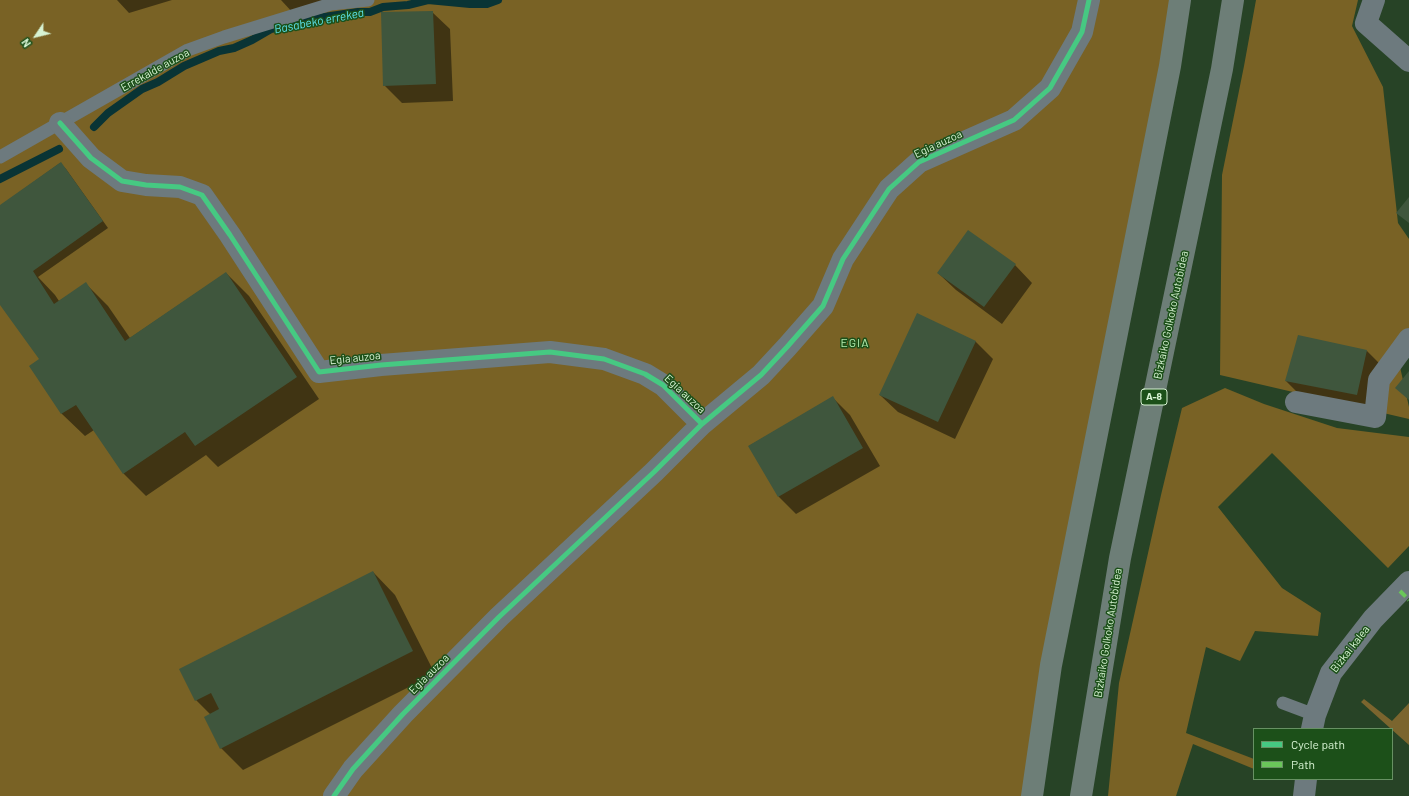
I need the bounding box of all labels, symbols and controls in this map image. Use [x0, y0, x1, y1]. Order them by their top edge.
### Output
water label: Basabeko errekea [273, 5, 365, 37]
north arrow [16, 16, 56, 56]
text: N [18, 36, 33, 50]
street label: Errekalde auzoa [119, 46, 191, 94]
street label: Egia auzoa [912, 127, 964, 161]
street label: Bizkaiko Golkoko Autobidea [1151, 250, 1191, 380]
district label: EGIA [840, 336, 870, 350]
street label: Egia auzoa [329, 349, 381, 367]
street label: Egia auzoa [662, 372, 708, 416]
road number: A-8 [1141, 389, 1167, 405]
street label: Bizkaiko Golkoko Autobidea [1091, 567, 1125, 699]
street label: Bizkai kalea [1328, 623, 1372, 675]
street label: Egia auzoa [406, 651, 452, 697]
legend [1253, 728, 1393, 780]
text: Cycle path [1291, 737, 1345, 751]
text: Path [1291, 757, 1315, 771]

